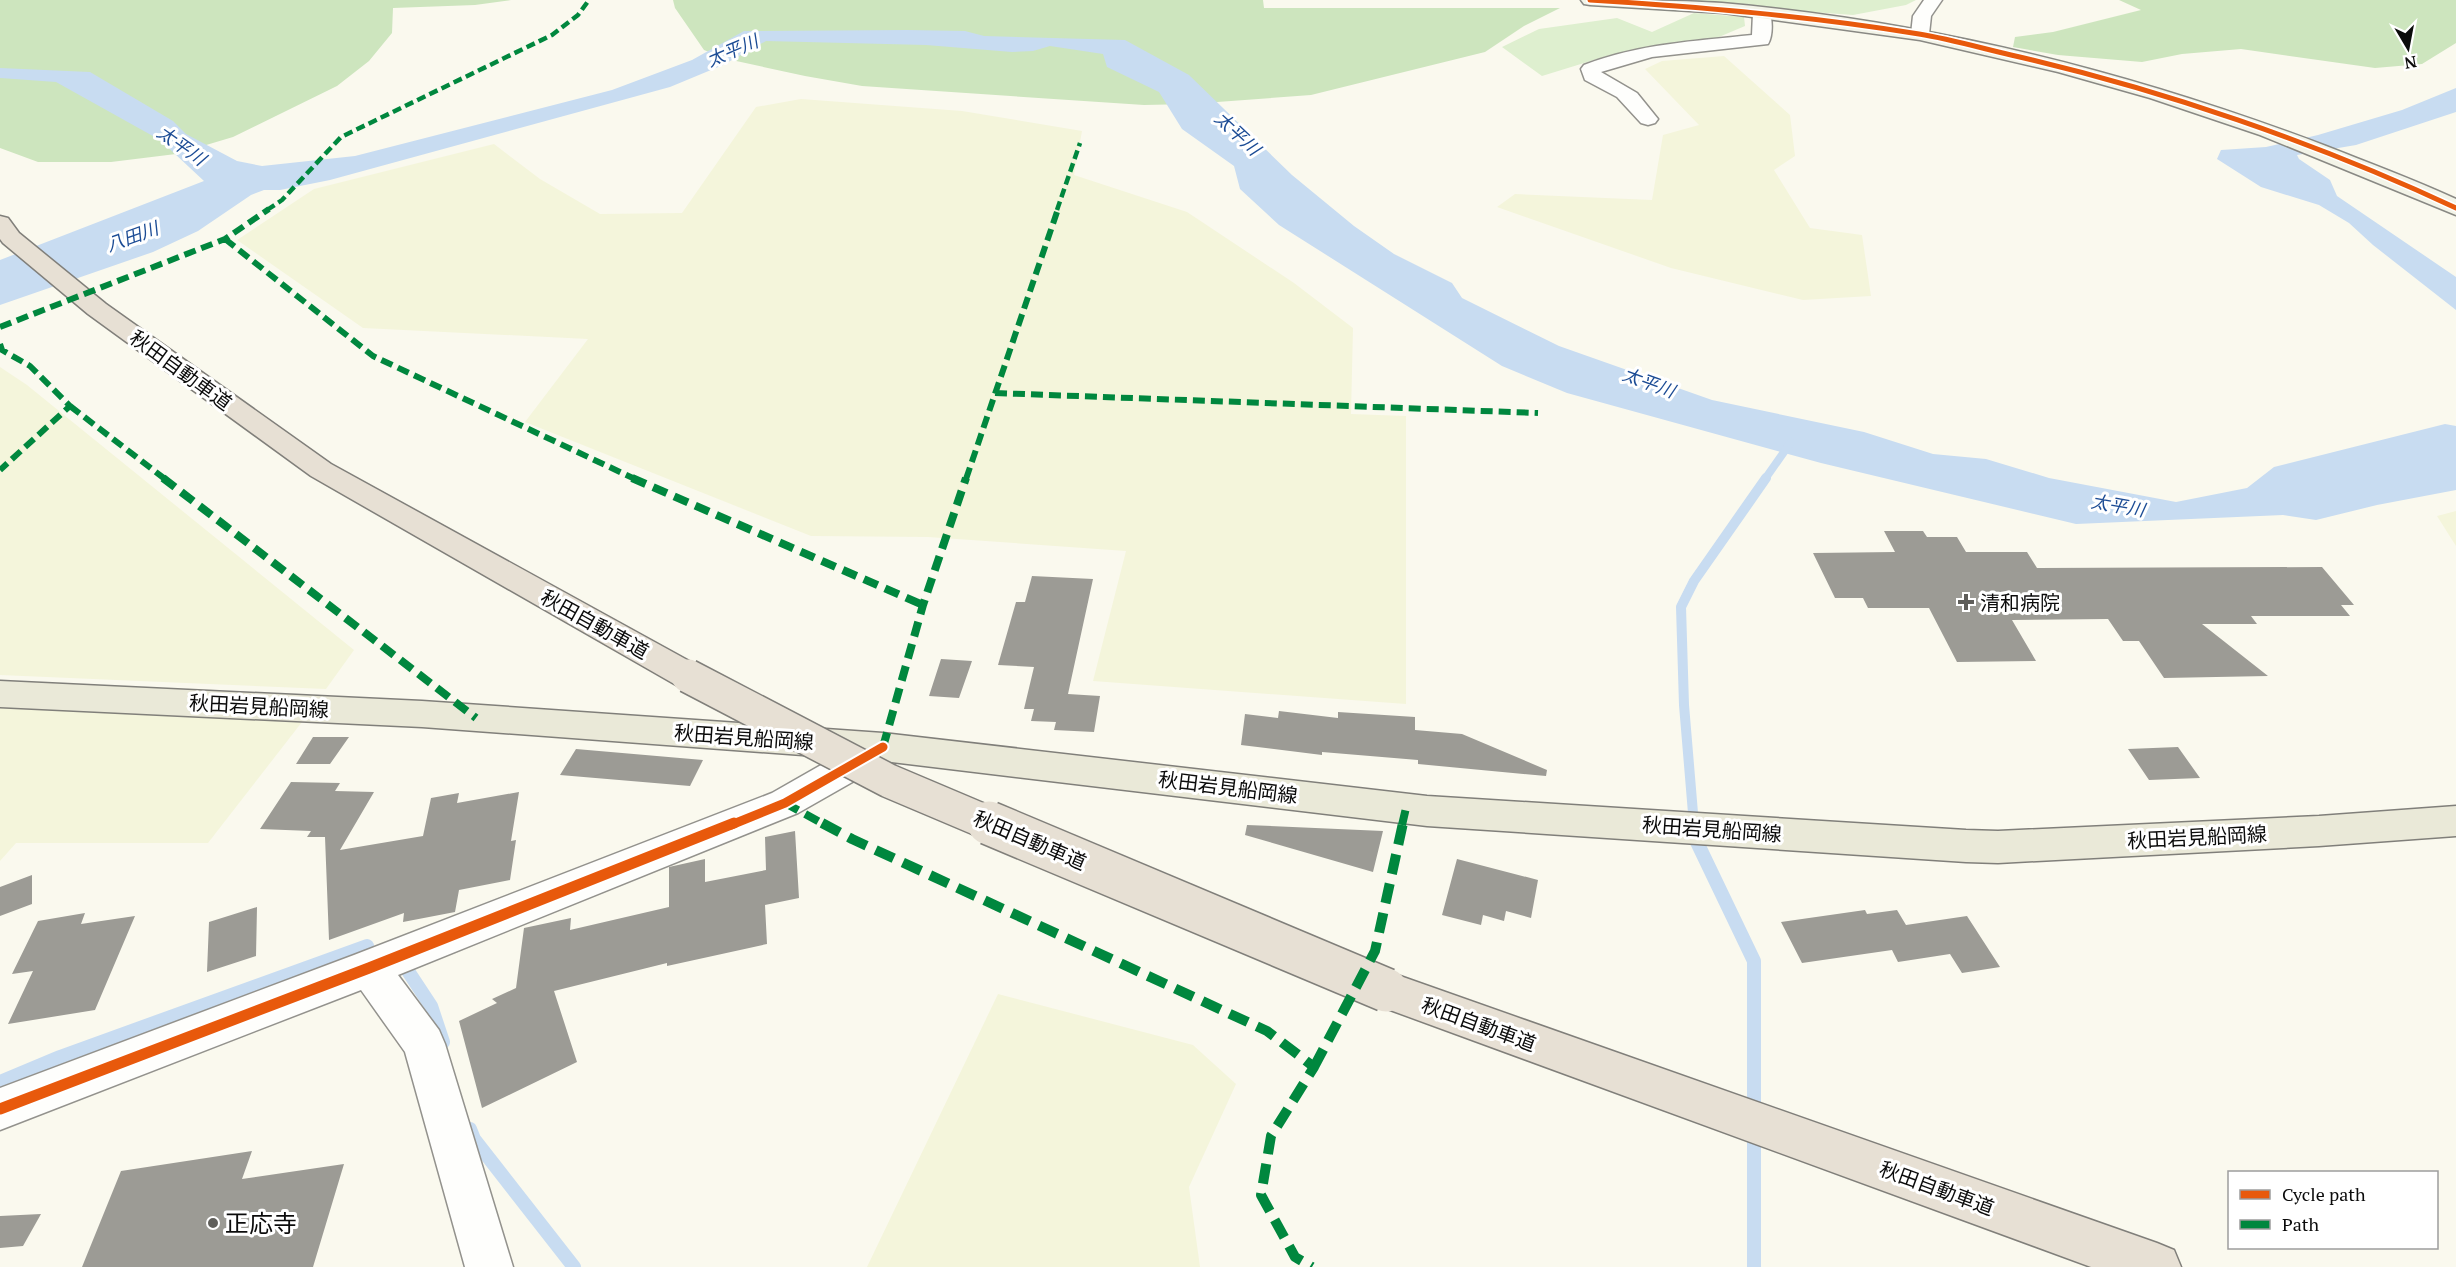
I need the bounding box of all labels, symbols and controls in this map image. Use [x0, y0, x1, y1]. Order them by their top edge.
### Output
north arrow [2378, 18, 2438, 78]
water label: 太平川 [702, 28, 763, 72]
text: N [2403, 51, 2418, 75]
water label: 太平川 [1210, 106, 1267, 162]
water label: 太平川 [153, 120, 213, 171]
water label: 八田川 [103, 215, 163, 257]
street label: 秋田自動車道 [125, 324, 237, 416]
water label: 太平川 [1620, 361, 1680, 403]
water label: 太平川 [2089, 488, 2149, 522]
street label: 秋田自動車道 [536, 583, 654, 665]
place label: 清和病院 [1980, 589, 2060, 616]
marker: 清和病院 [1957, 593, 1975, 611]
street label: 秋田岩見船岡線 [188, 689, 330, 723]
street label: 秋田岩見船岡線 [673, 719, 815, 755]
street label: 秋田岩見船岡線 [1157, 765, 1299, 809]
street label: 秋田自動車道 [969, 804, 1091, 876]
street label: 秋田岩見船岡線 [1641, 811, 1783, 847]
street label: 秋田岩見船岡線 [2126, 820, 2268, 854]
street label: 秋田自動車道 [1418, 991, 1540, 1057]
street label: 秋田自動車道 [1876, 1155, 1998, 1221]
legend [2228, 1171, 2438, 1249]
text: Cycle path [2282, 1182, 2366, 1206]
place label: 正応寺 [225, 1207, 297, 1239]
text: Path [2282, 1212, 2319, 1236]
marker: 正応寺 [206, 1216, 220, 1230]

